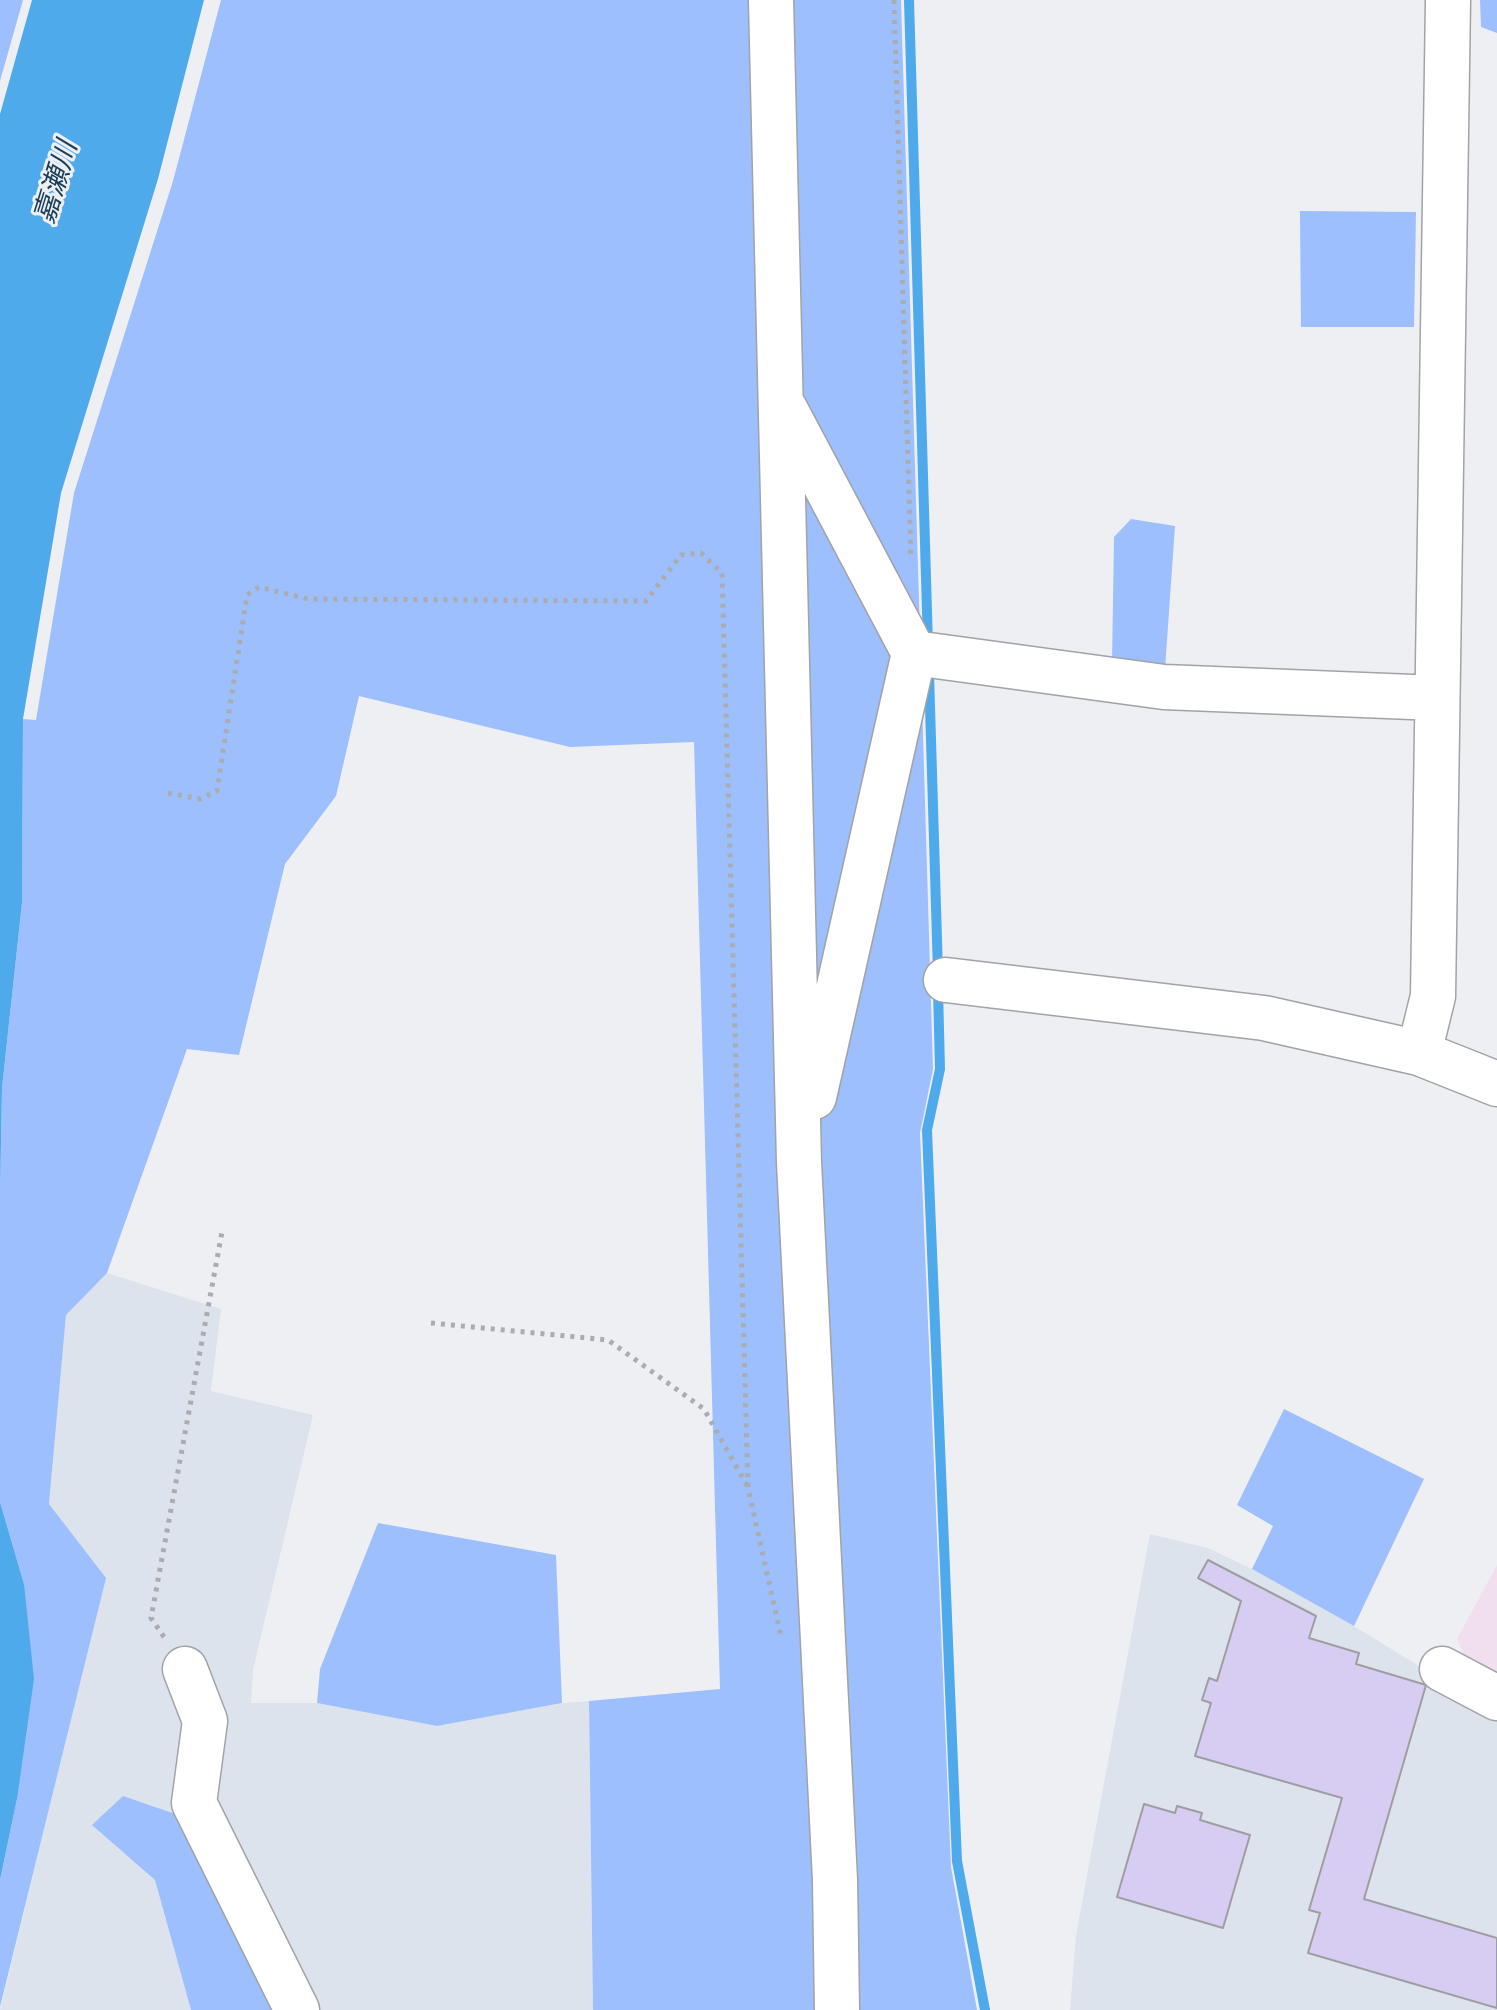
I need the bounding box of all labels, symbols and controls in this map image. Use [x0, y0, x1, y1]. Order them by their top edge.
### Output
water label: 嘉瀬川 [28, 137, 84, 227]

